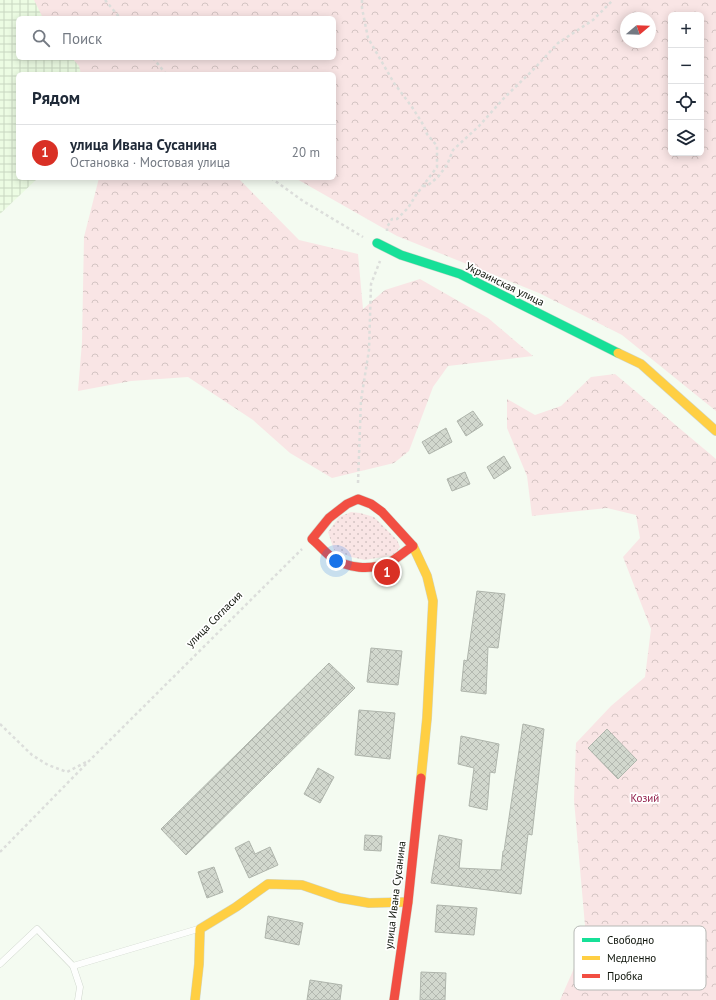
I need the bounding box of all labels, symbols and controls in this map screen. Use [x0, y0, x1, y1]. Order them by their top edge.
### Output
north arrow [620, 12, 656, 48]
map controls [668, 12, 704, 156]
button: + [668, 12, 704, 48]
search box [16, 16, 336, 60]
icon: search [30, 27, 52, 49]
text: Поиск [62, 29, 102, 48]
button: − [668, 48, 704, 84]
button: locate [668, 84, 704, 120]
text: Рядом [32, 87, 80, 109]
button: layers [668, 120, 704, 156]
text: улица Ивана Сусанина [70, 135, 217, 154]
text: 1 [41, 144, 49, 161]
text: 20 m [292, 144, 320, 161]
text: Остановка · Мостовая улица [70, 154, 230, 171]
street label: Украинская улица [463, 259, 547, 309]
your location [326, 551, 346, 571]
pin: 1 [374, 557, 400, 587]
street label: улица Согласия [183, 588, 245, 650]
park label: Козий [631, 791, 659, 805]
street label: улица Ивана Сусанина [381, 840, 409, 950]
legend [574, 926, 706, 990]
text: Свободно [607, 933, 654, 947]
text: Медленно [607, 951, 656, 965]
text: Пробка [607, 969, 643, 983]

